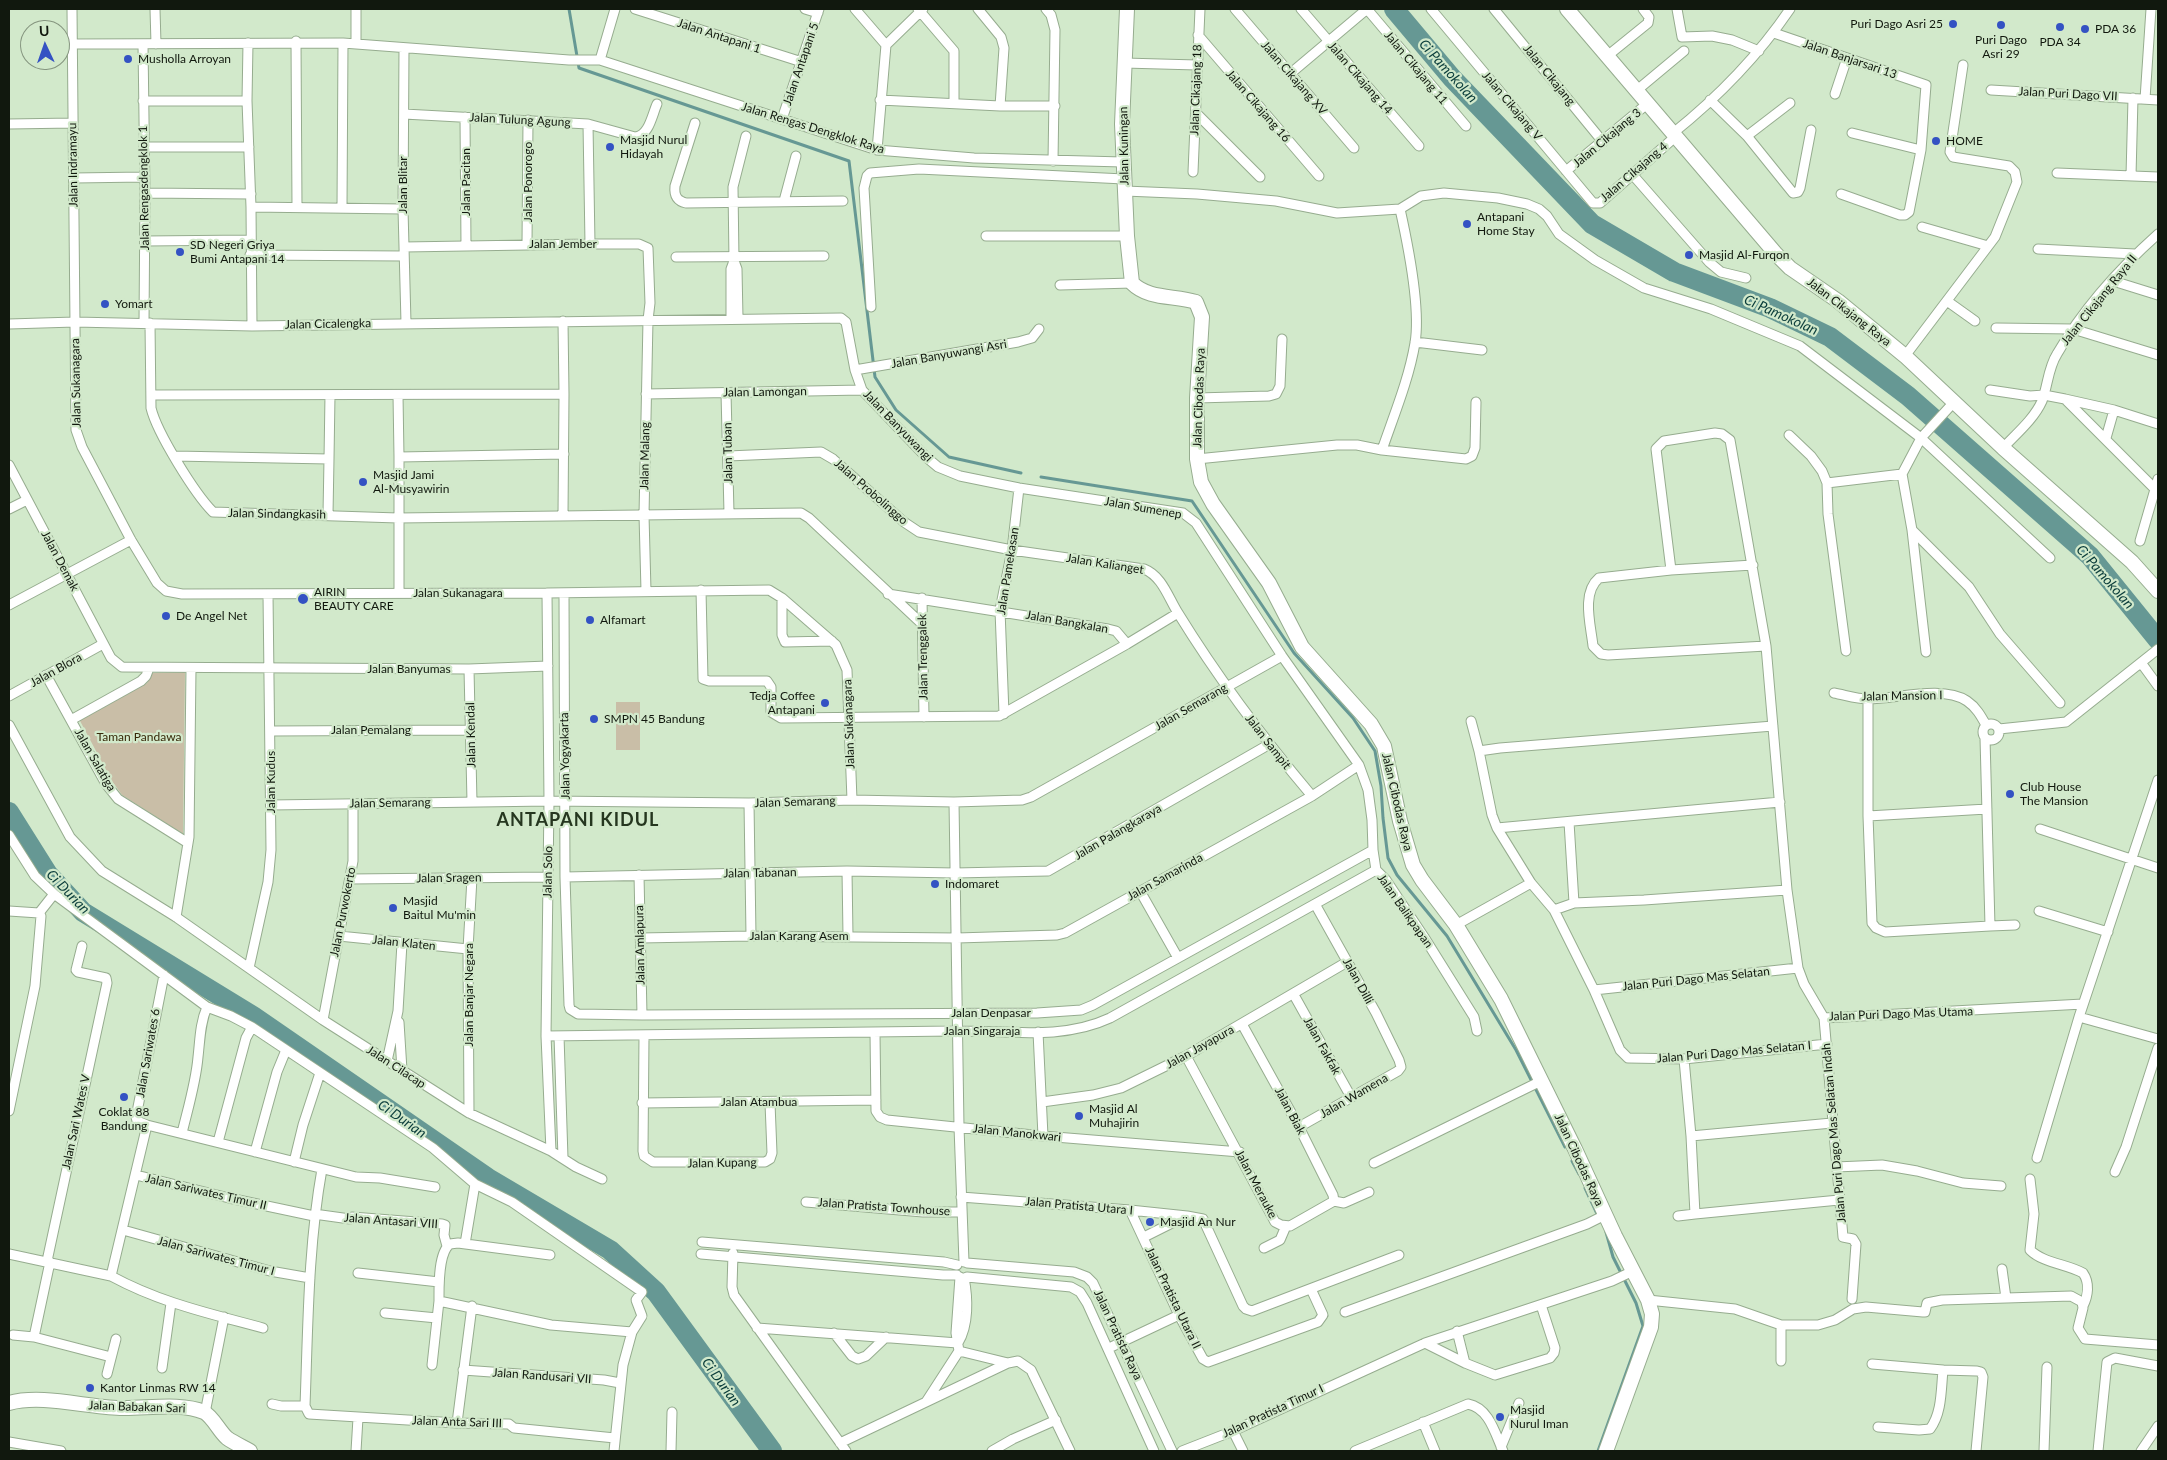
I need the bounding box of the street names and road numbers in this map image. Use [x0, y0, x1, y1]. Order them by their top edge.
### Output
street label: Jalan Antapani 1 [676, 16, 762, 56]
street label: Jalan Antapani 5 [780, 21, 822, 107]
street label: Jalan Cikajang 11 [1381, 28, 1451, 108]
street label: Jalan Banjarsari 13 [1801, 36, 1899, 82]
street label: Jalan Cikajang XV [1258, 38, 1330, 118]
street label: Jalan Cikajang 14 [1325, 39, 1395, 117]
street label: Jalan Cikajang [1520, 42, 1578, 108]
street label: Jalan Cikajang 18 [1187, 44, 1205, 136]
street label: Jalan Cikajang 16 [1223, 67, 1293, 145]
street label: Jalan Cikajang V [1479, 69, 1545, 143]
street label: Jalan Puri Dago VII [2018, 84, 2118, 104]
street label: Jalan Rengas Dengklok Raya [740, 99, 886, 157]
street label: Jalan Cikajang 3 [1570, 105, 1644, 171]
street label: Jalan Kuningan [1116, 106, 1132, 186]
street label: Jalan Tulung Agung [469, 110, 571, 130]
street label: Jalan Indramayu [65, 122, 81, 208]
street label: Jalan Rengasdengklok 1 [136, 125, 152, 251]
street label: Jalan Cikajang 4 [1598, 139, 1670, 205]
street label: Jalan Ponorogo [521, 142, 535, 222]
street label: Jalan Pacitan [459, 148, 473, 216]
street label: Jalan Blitar [396, 156, 410, 214]
street label: Jalan Jember [529, 237, 597, 251]
street label: Jalan Cikajang Raya II [2058, 252, 2140, 348]
street label: Jalan Cikajang Raya [1804, 275, 1894, 349]
street label: Jalan Cicalengka [285, 316, 371, 332]
street label: Jalan Banyuwangi Asri [890, 337, 1008, 371]
street label: Jalan Sukanagara [68, 338, 84, 428]
street label: Jalan Cibodas Raya [1190, 348, 1208, 448]
street label: Jalan Lamongan [723, 384, 807, 400]
street label: Jalan Banyuwangi [860, 387, 936, 465]
street label: Jalan Malang [637, 422, 653, 490]
street label: Jalan Tuban [720, 422, 736, 484]
street label: Jalan Probolinggo [831, 456, 911, 528]
street label: Jalan Sumenep [1103, 494, 1183, 522]
street label: Jalan Sindangkasih [228, 506, 326, 522]
street label: Jalan Pamekasan [994, 526, 1022, 616]
street label: Jalan Demak [38, 528, 82, 594]
street label: Jalan Kalianget [1065, 551, 1145, 577]
street label: Jalan Sukanagara [413, 586, 503, 600]
street label: Jalan Bangkalan [1025, 608, 1109, 636]
street label: Jalan Trenggalek [915, 614, 931, 700]
street label: Jalan Blora [28, 650, 84, 690]
street label: Jalan Banyumas [367, 662, 451, 676]
street label: Jalan Sukanagara [840, 679, 858, 769]
street label: Jalan Semarang [1152, 680, 1230, 734]
street label: Jalan Mansion I [1861, 688, 1943, 704]
street label: Jalan Kendal [463, 702, 479, 768]
street label: Jalan Yogyakarta [557, 712, 573, 800]
street label: Jalan Sampit [1242, 712, 1294, 772]
street label: Jalan Pemalang [331, 723, 411, 737]
street label: Jalan Salatiga [71, 726, 119, 794]
street label: Jalan Kudus [264, 751, 278, 813]
street label: Jalan Cibodas Raya [1379, 752, 1415, 852]
street label: Jalan Semarang [754, 793, 836, 811]
street label: Jalan Semarang [349, 795, 431, 811]
street label: Jalan Palangkaraya [1072, 801, 1164, 863]
street label: Jalan Solo [540, 846, 556, 898]
street label: Jalan Samarinda [1125, 850, 1205, 904]
street label: Jalan Tabanan [723, 865, 797, 881]
street label: Jalan Purwokerto [327, 866, 359, 958]
street label: Jalan Sragen [416, 870, 482, 886]
street label: Jalan Balikpapan [1374, 871, 1436, 951]
street label: Jalan Amlapura [632, 905, 648, 985]
street label: Jalan Karang Asem [749, 929, 849, 943]
street label: Jalan Klaten [372, 933, 436, 953]
street label: Jalan Banjar Negara [462, 943, 476, 1047]
street label: Jalan Dilli [1340, 956, 1376, 1006]
street label: Jalan Puri Dago Mas Selatan [1622, 964, 1770, 994]
street label: Jalan Puri Dago Mas Utama [1829, 1004, 1973, 1024]
street label: Jalan Denpasar [951, 1006, 1031, 1020]
street label: Jalan Sariwates 6 [133, 1007, 163, 1099]
street label: Jalan Fakfak [1300, 1015, 1344, 1077]
street label: Jalan Jayapura [1163, 1022, 1237, 1072]
street label: Jalan Singaraja [944, 1024, 1020, 1038]
street label: Jalan Puri Dago Mas Selatan I [1656, 1038, 1812, 1066]
street label: Jalan Puri Dago Mas Selatan Indah [1819, 1042, 1849, 1224]
street label: Jalan Cilacap [364, 1043, 428, 1091]
street label: Jalan Wamena [1318, 1071, 1390, 1121]
street label: Jalan Sari Wates V [59, 1073, 93, 1171]
street label: Jalan Biak [1271, 1085, 1309, 1137]
street label: Jalan Atambua [721, 1095, 797, 1109]
street label: Jalan Cibodas Raya [1551, 1112, 1607, 1208]
street label: Jalan Manokwari [972, 1121, 1062, 1145]
street label: Jalan Merauke [1232, 1147, 1280, 1221]
street label: Jalan Kupang [687, 1155, 757, 1171]
street label: Jalan Sariwates Timur II [144, 1171, 268, 1213]
street label: Jalan Pratista Utara I [1024, 1194, 1134, 1218]
street label: Jalan Pratista Townhouse [817, 1195, 951, 1219]
street label: Jalan Antasari VIII [344, 1211, 438, 1231]
street label: Jalan Sariwates Timur I [156, 1233, 276, 1279]
street label: Jalan Pratista Utara II [1142, 1245, 1204, 1351]
street label: Jalan Pratista Raya [1091, 1288, 1145, 1382]
street label: Jalan Randusari VII [492, 1365, 592, 1387]
street label: Jalan Pratista Timur I [1220, 1381, 1326, 1441]
street label: Jalan Babakan Sari [88, 1398, 186, 1416]
street label: Jalan Anta Sari III [412, 1413, 502, 1431]

